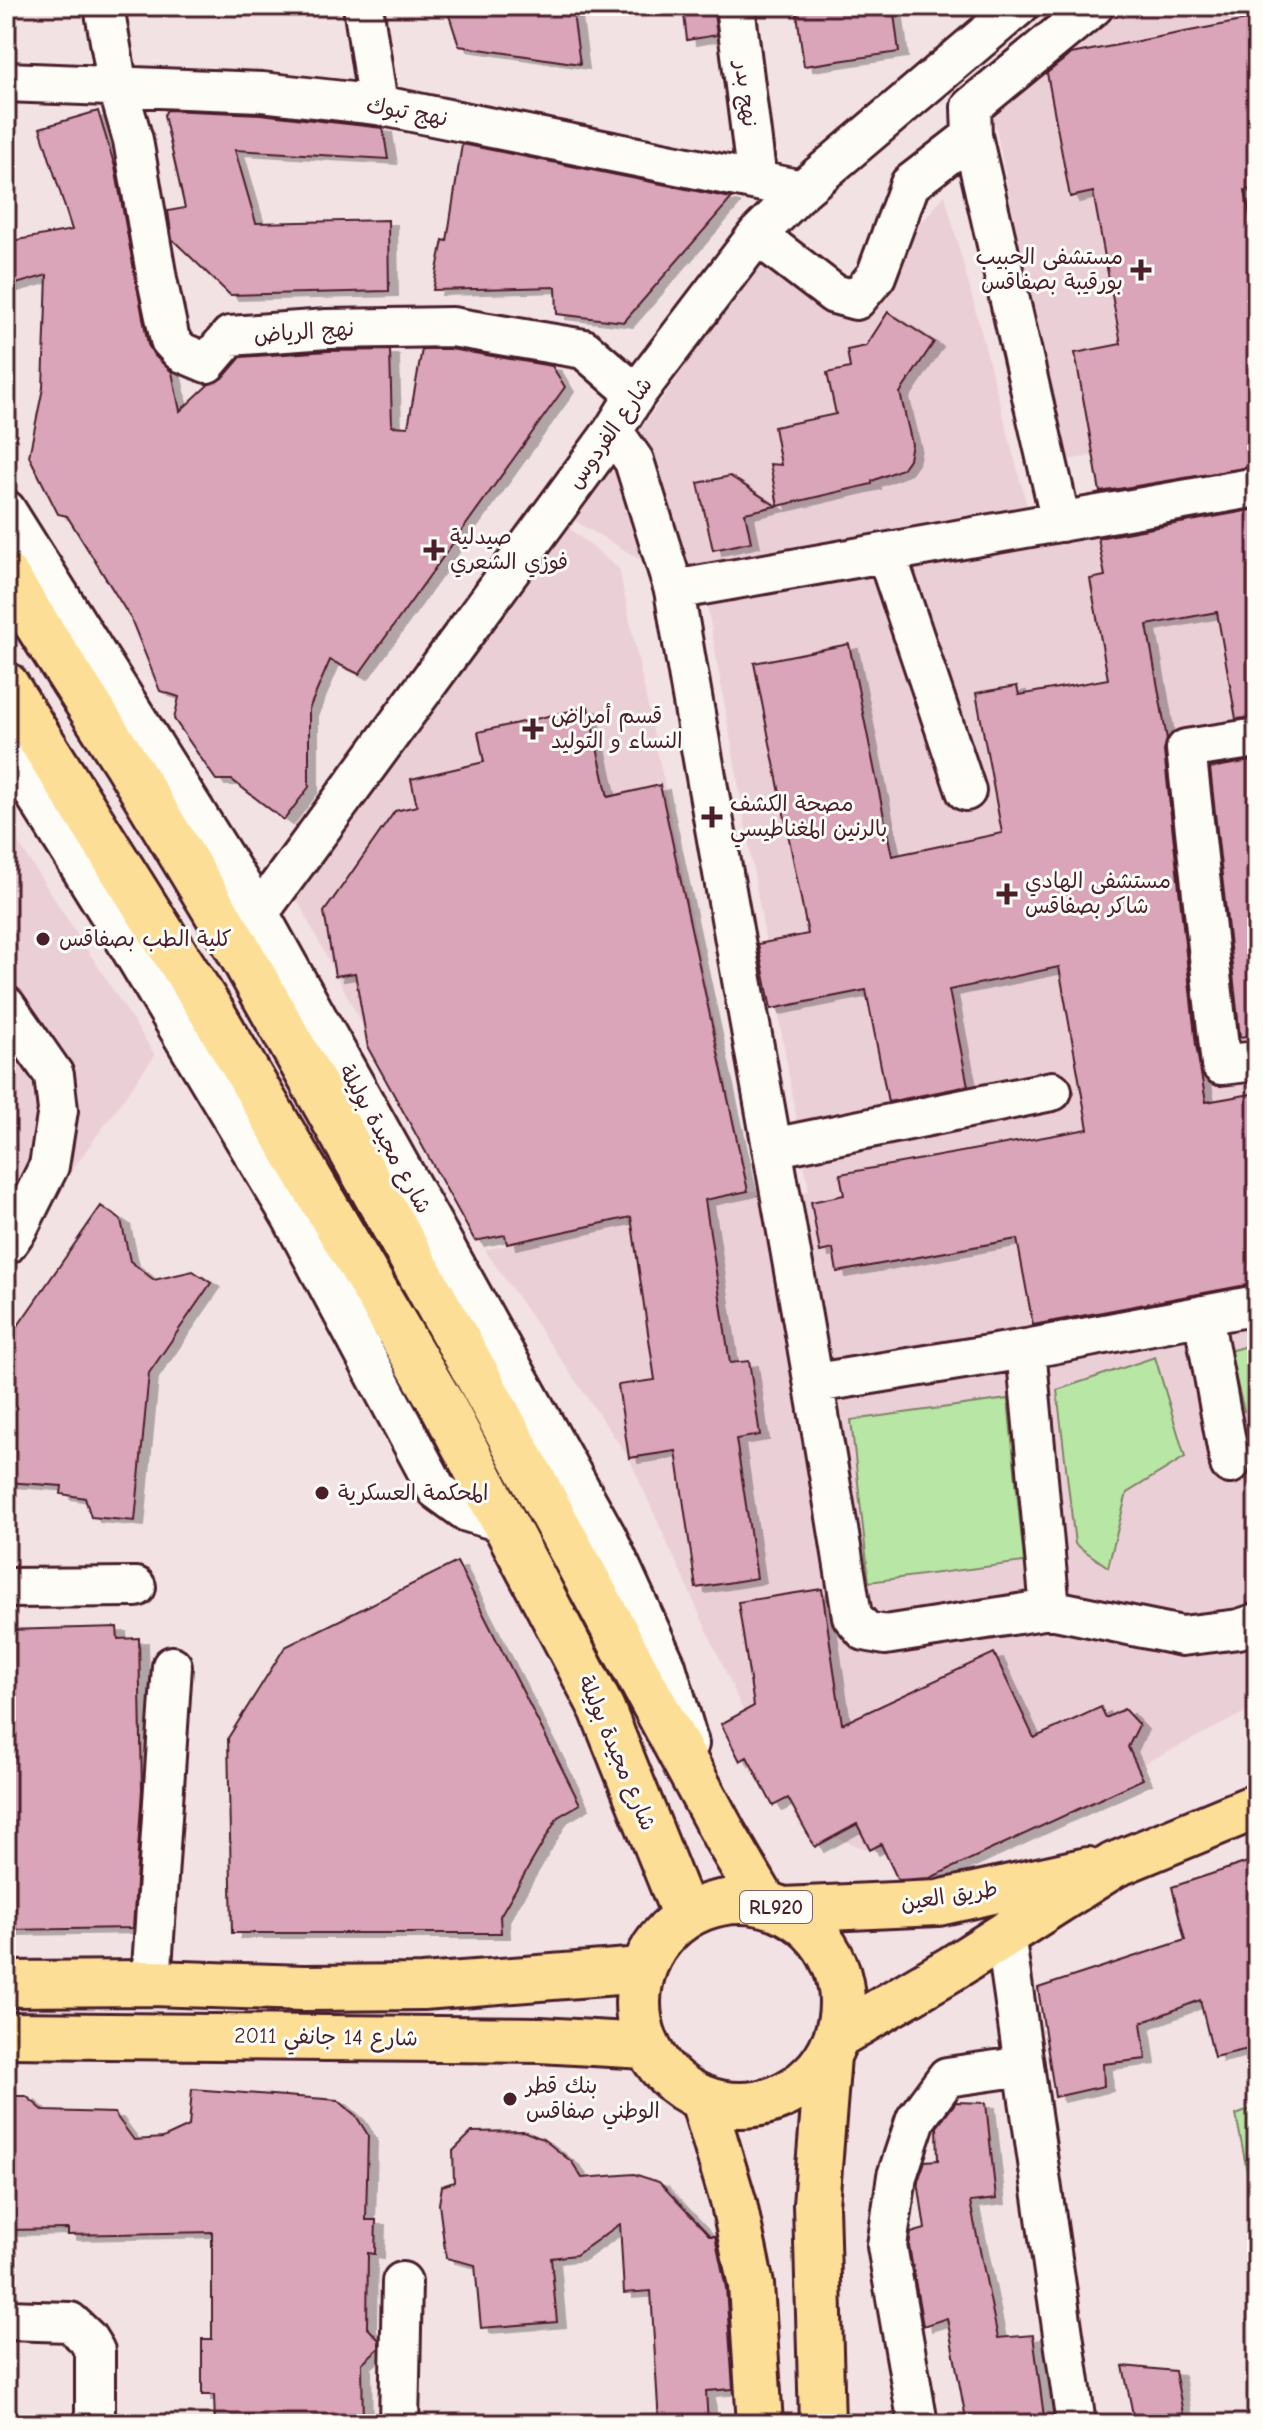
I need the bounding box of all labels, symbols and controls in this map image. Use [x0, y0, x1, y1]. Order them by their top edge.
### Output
street label: نهج بدر [727, 58, 763, 129]
street label: نهج تبوك [364, 92, 450, 134]
place label: مستشفى الحبيب بورقيبة بصفاقس [975, 244, 1123, 295]
marker: مستشفى الحبيب بورقيبة بصفاقس [1130, 259, 1152, 281]
street label: نهج الرياض [253, 316, 355, 350]
street label: شارع الفردوس [562, 372, 660, 495]
place label: صيدلية فوزي الشعري [450, 524, 568, 578]
marker: صيدلية فوزي الشعري [425, 541, 443, 559]
place label: قسم أمراض النساء و التوليد [551, 702, 683, 754]
marker: قسم أمراض النساء و التوليد [522, 718, 544, 740]
place label: مصحة الكشف بالرنين المغناطيسي [730, 791, 887, 848]
marker: مصحة الكشف بالرنين المغناطيسي [701, 806, 723, 828]
place label: مستشفى الهادي شاكر بصفاقس [1025, 868, 1171, 919]
marker: مستشفى الهادي شاكر بصفاقس [996, 883, 1018, 905]
place label: كلية الطب بصفاقس [59, 926, 232, 952]
marker: كلية الطب بصفاقس [34, 930, 52, 948]
street label: شارع مجيدة بوليلة [332, 1060, 437, 1219]
place label: المحكمة العسكرية [338, 1480, 488, 1506]
marker: المحكمة العسكرية [313, 1484, 331, 1502]
street label: شارع مجيدة بوليلة [571, 1671, 661, 1835]
street label: طريق العين [899, 1875, 999, 1917]
road number: RL920 [740, 1891, 812, 1923]
street label: شارع 14 جانفي 2011 [234, 2022, 418, 2058]
place label: بنك قطر الوطني صفاقس [524, 2073, 660, 2130]
marker: بنك قطر الوطني صفاقس [501, 2090, 519, 2108]

